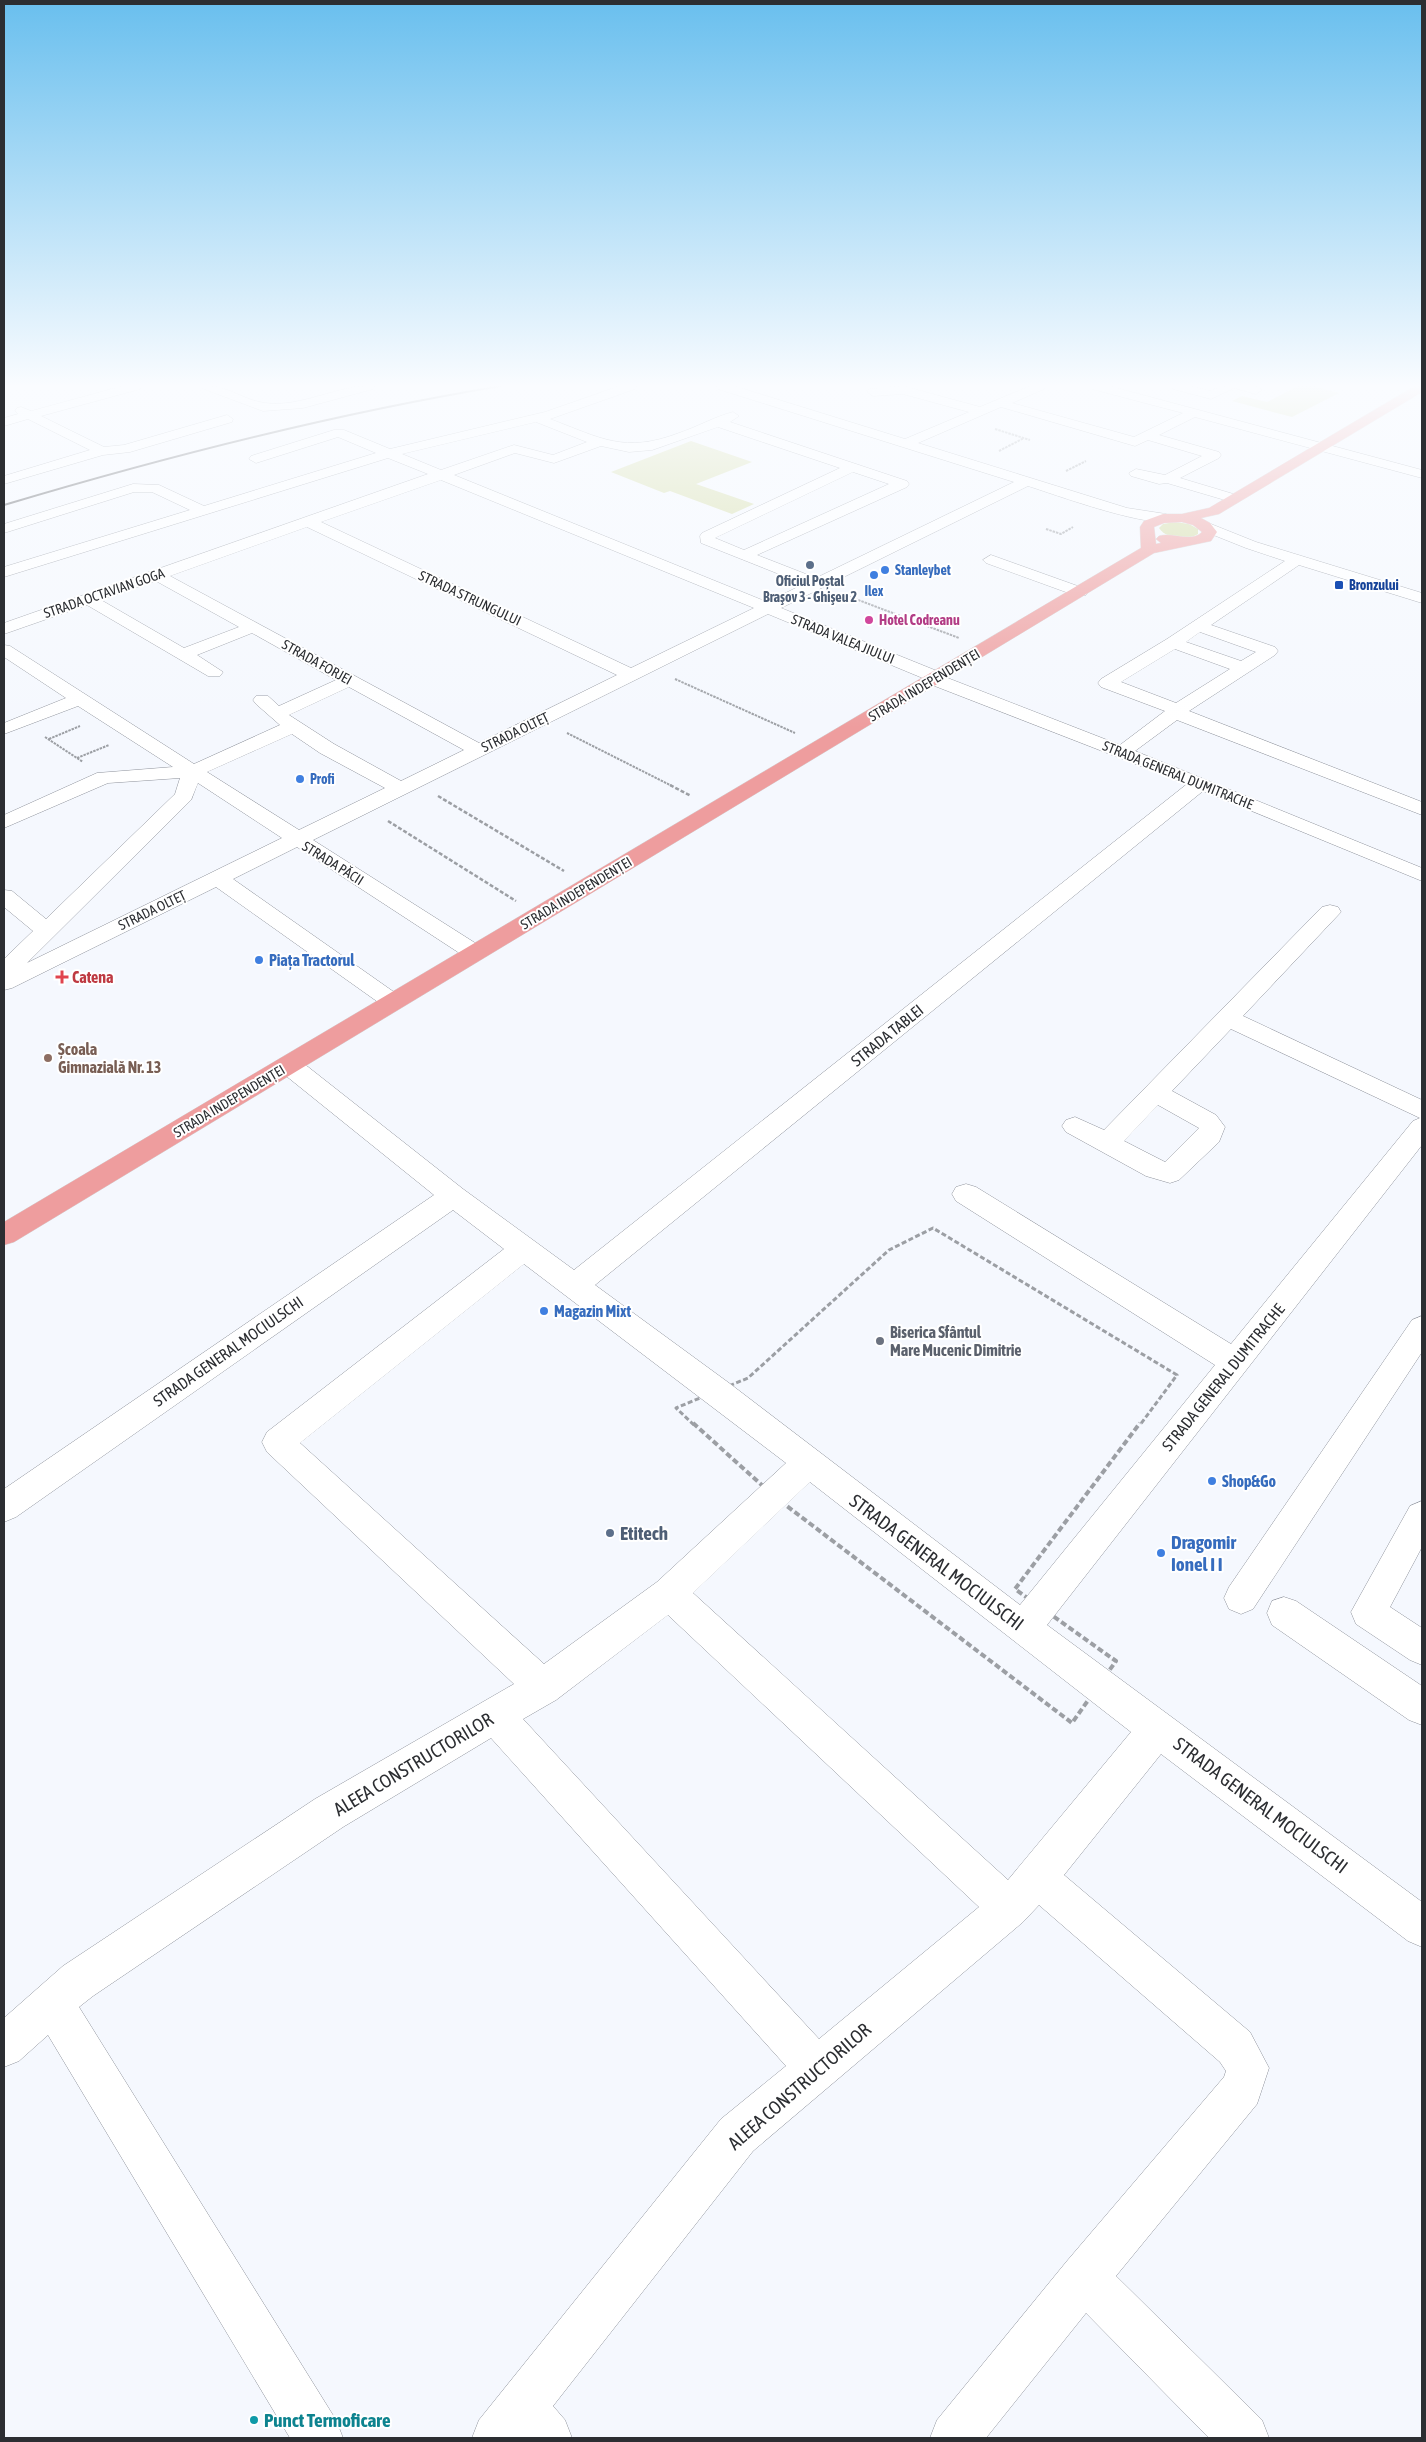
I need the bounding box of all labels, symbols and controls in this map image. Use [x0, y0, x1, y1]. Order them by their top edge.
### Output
marker: Oficiul Poștal Braşov 3 - Ghişeu 2 [804, 559, 816, 571]
place label: Stanleybet [895, 562, 951, 578]
marker: Stanleybet [879, 564, 891, 576]
street label: STRADA OCTAVIAN GOGA [42, 565, 167, 621]
street label: STRADA STRUNGULUI [416, 567, 524, 629]
marker: Ilex [868, 569, 880, 581]
place label: Oficiul Poștal Braşov 3 - Ghişeu 2 [763, 573, 857, 605]
place label: Bronzului [1349, 577, 1399, 593]
marker: Bronzului [1333, 579, 1345, 591]
place label: Ilex [864, 583, 884, 599]
street label: STRADA VALEA JIULUI [789, 611, 897, 667]
place label: Hotel Codreanu [879, 612, 960, 628]
marker: Hotel Codreanu [863, 614, 875, 626]
street label: STRADA FORJEI [279, 636, 355, 688]
street label: STRADA INDEPENDENȚEI [865, 645, 983, 725]
street label: STRADA OLTEȚ [479, 709, 551, 755]
street label: STRADA GENERAL DUMITRACHE [1100, 737, 1256, 813]
place label: Profi [310, 771, 335, 787]
marker: Profi [294, 773, 306, 785]
street label: STRADA PĂCII [299, 837, 367, 888]
street label: STRADA INDEPENDENȚEI [517, 853, 635, 933]
street label: STRADA OLTEȚ [116, 887, 188, 933]
place label: Piața Tractorul [269, 951, 355, 970]
marker: Piața Tractorul [253, 954, 265, 966]
place label: Catena [72, 968, 114, 986]
marker: Catena [56, 971, 68, 983]
street label: STRADA TABLEI [847, 1000, 927, 1070]
place label: Școala Gimnazială Nr. 13 [58, 1040, 161, 1076]
marker: Școala Gimnazială Nr. 13 [42, 1052, 54, 1064]
street label: STRADA INDEPENDENȚEI [170, 1061, 288, 1141]
street label: STRADA GENERAL MOCIULSCHI [150, 1292, 306, 1410]
street label: STRADA GENERAL DUMITRACHE [1158, 1300, 1288, 1454]
place label: Magazin Mixt [554, 1302, 631, 1320]
marker: Magazin Mixt [538, 1305, 550, 1317]
place label: Biserica Sfântul Mare Mucenic Dimitrie [890, 1323, 1022, 1359]
marker: Biserica Sfântul Mare Mucenic Dimitrie [874, 1335, 886, 1347]
place label: Shop&Go [1222, 1472, 1276, 1490]
marker: Shop&Go [1206, 1475, 1218, 1487]
street label: STRADA GENERAL MOCIULSCHI [846, 1489, 1028, 1635]
place label: Etitech [620, 1522, 668, 1544]
marker: Etitech [604, 1527, 616, 1539]
place label: Dragomir Ionel I I [1171, 1531, 1236, 1575]
marker: Dragomir Ionel I I [1155, 1547, 1167, 1559]
street label: ALEEA CONSTRUCTORILOR [329, 1707, 497, 1820]
street label: STRADA GENERAL MOCIULSCHI [1170, 1732, 1352, 1878]
street label: ALEEA CONSTRUCTORILOR [723, 2018, 875, 2154]
place label: Punct Termoficare [264, 2409, 391, 2431]
marker: Punct Termoficare [248, 2414, 260, 2426]

